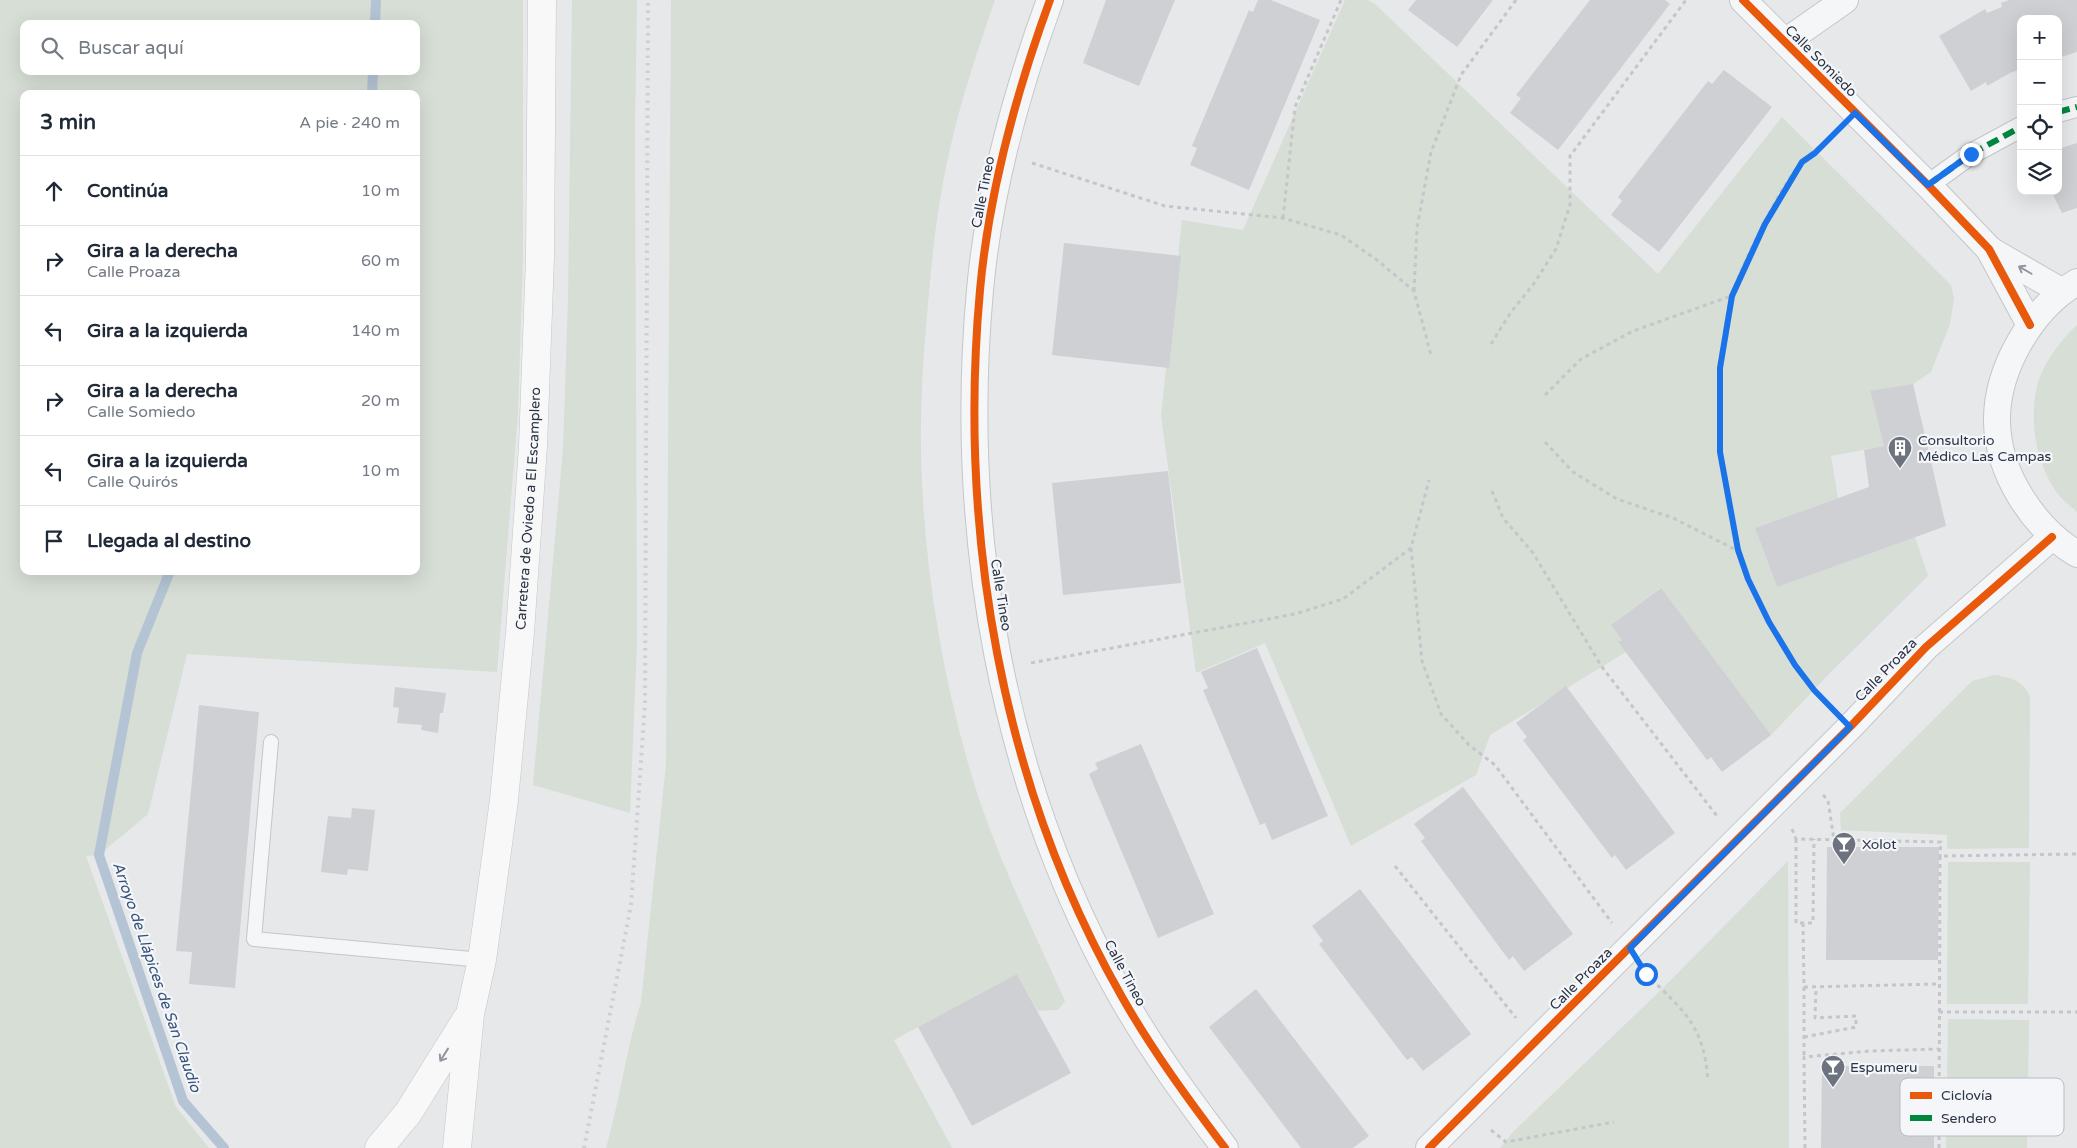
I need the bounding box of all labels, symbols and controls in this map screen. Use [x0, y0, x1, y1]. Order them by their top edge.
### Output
map controls [2017, 15, 2062, 195]
button: + [2017, 15, 2062, 60]
search box [20, 20, 420, 75]
street label: Calle Somiedo [1781, 21, 1861, 101]
icon: search [38, 34, 66, 62]
text: Buscar aquí [78, 37, 184, 59]
button: − [2017, 60, 2062, 105]
button: locate [2017, 105, 2062, 150]
text: 3 min [40, 110, 96, 135]
text: A pie · 240 m [299, 113, 400, 133]
route end [1960, 143, 1983, 166]
button: layers [2017, 150, 2062, 195]
street label: Calle Tineo [968, 155, 998, 229]
icon: ahead [40, 177, 68, 205]
text: Continúa [87, 180, 169, 202]
text: 10 m [361, 181, 400, 201]
text: Gira a la derecha [87, 240, 238, 262]
icon: right [40, 247, 68, 275]
text: 60 m [361, 251, 400, 271]
text: Calle Proaza [87, 262, 181, 282]
one-way arrow [2018, 265, 2033, 275]
icon: left [40, 317, 68, 345]
text: Gira a la izquierda [87, 320, 248, 342]
text: 140 m [351, 321, 400, 341]
text: Gira a la derecha [87, 380, 238, 402]
icon: right [40, 387, 68, 415]
street label: Carretera de Oviedo a El Escamplero [512, 387, 544, 630]
text: 20 m [361, 391, 400, 411]
text: Calle Somiedo [87, 402, 195, 422]
place label: Consultorio Médico Las Campas [1918, 432, 2052, 465]
building icon: Consultorio Médico Las Campas [1887, 435, 1913, 469]
text: Gira a la izquierda [87, 450, 248, 472]
icon: left [40, 457, 68, 485]
text: 10 m [361, 461, 400, 481]
text: Calle Quirós [87, 472, 178, 492]
icon: arrive [40, 527, 68, 555]
text: Llegada al destino [87, 530, 251, 552]
street label: Calle Tineo [987, 558, 1015, 632]
street label: Calle Proaza [1851, 635, 1921, 705]
bar icon: Xolot [1831, 831, 1857, 865]
place label: Xolot [1862, 836, 1897, 853]
water label: Arroyo de Llápices de San Claudio [109, 860, 205, 1095]
street label: Calle Tineo [1100, 937, 1150, 1009]
street label: Calle Proaza [1546, 944, 1616, 1014]
route start [1635, 963, 1658, 986]
one-way arrow [439, 1048, 449, 1062]
bar icon: Espumeru [1820, 1054, 1846, 1088]
place label: Espumeru [1850, 1059, 1918, 1076]
legend [1900, 1078, 2064, 1136]
text: Ciclovía [1941, 1087, 1992, 1104]
text: Sendero [1941, 1110, 1997, 1127]

